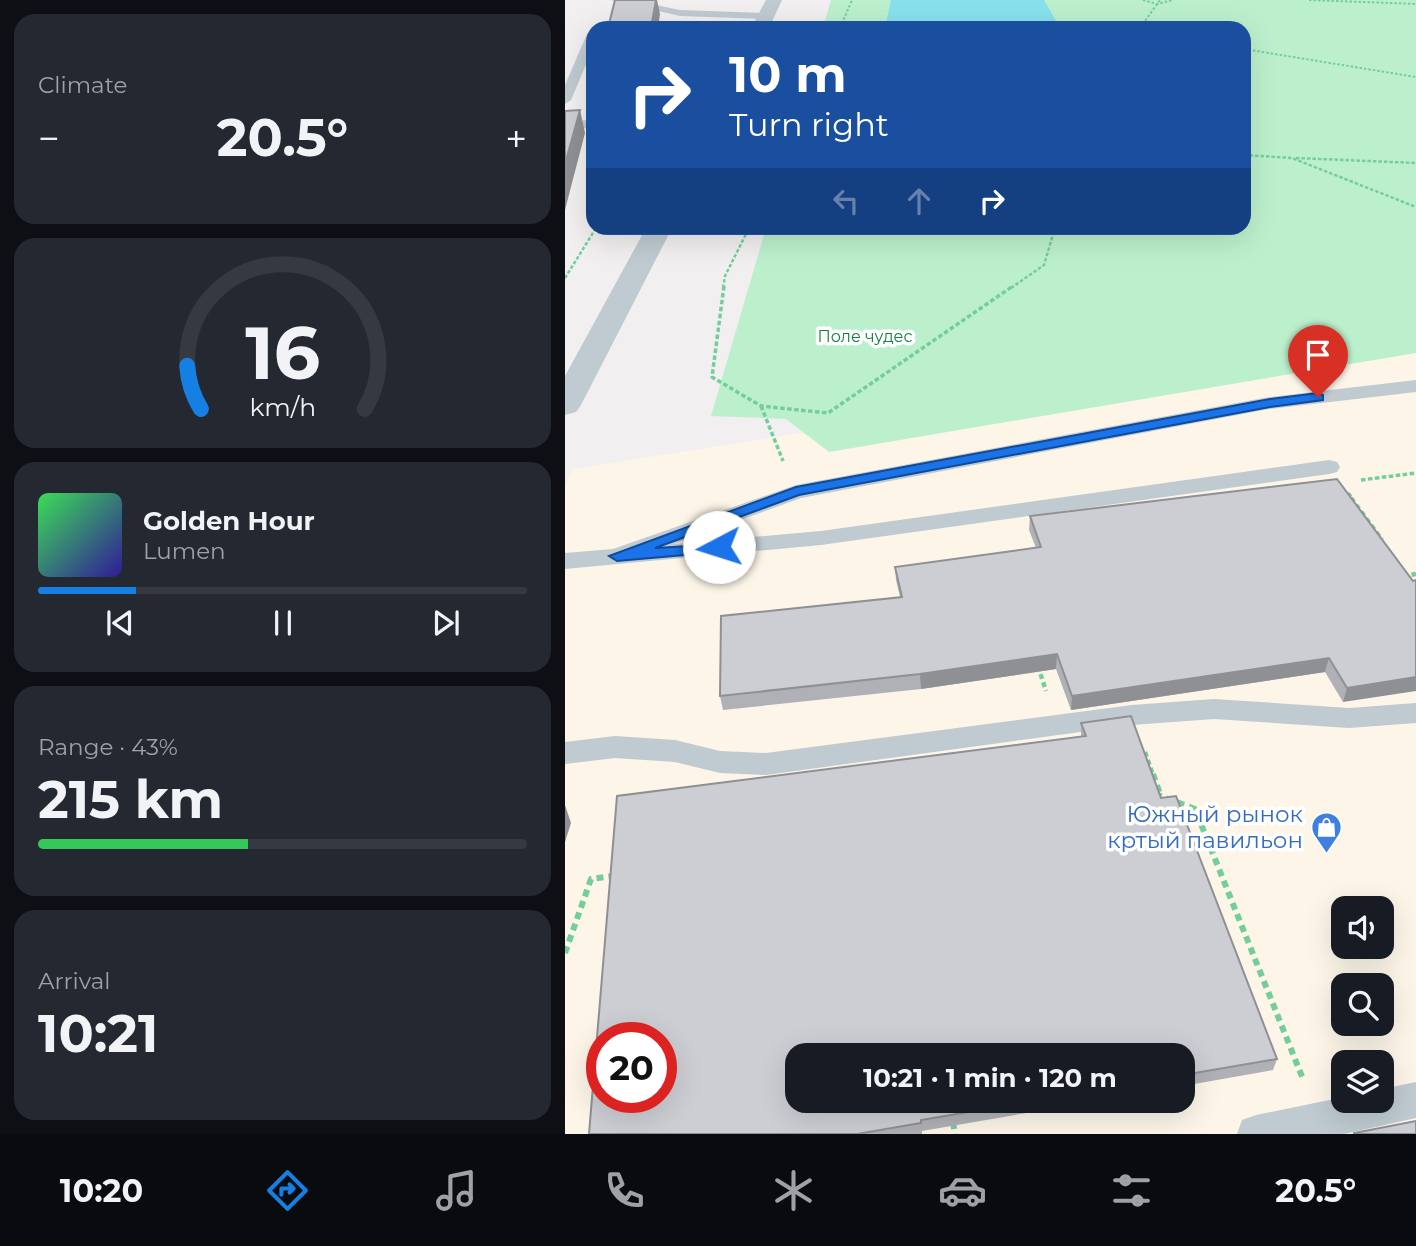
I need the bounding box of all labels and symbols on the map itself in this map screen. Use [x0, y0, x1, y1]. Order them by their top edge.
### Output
pin [1288, 325, 1348, 397]
park label: Поле чудес [818, 327, 912, 346]
position arrow [682, 510, 756, 584]
place label: Южный рынок кртый павильон [1107, 800, 1304, 854]
shop icon: Южный рынок кртый павильон [1309, 810, 1343, 854]
speed limit sign: 20 [586, 1022, 677, 1113]

